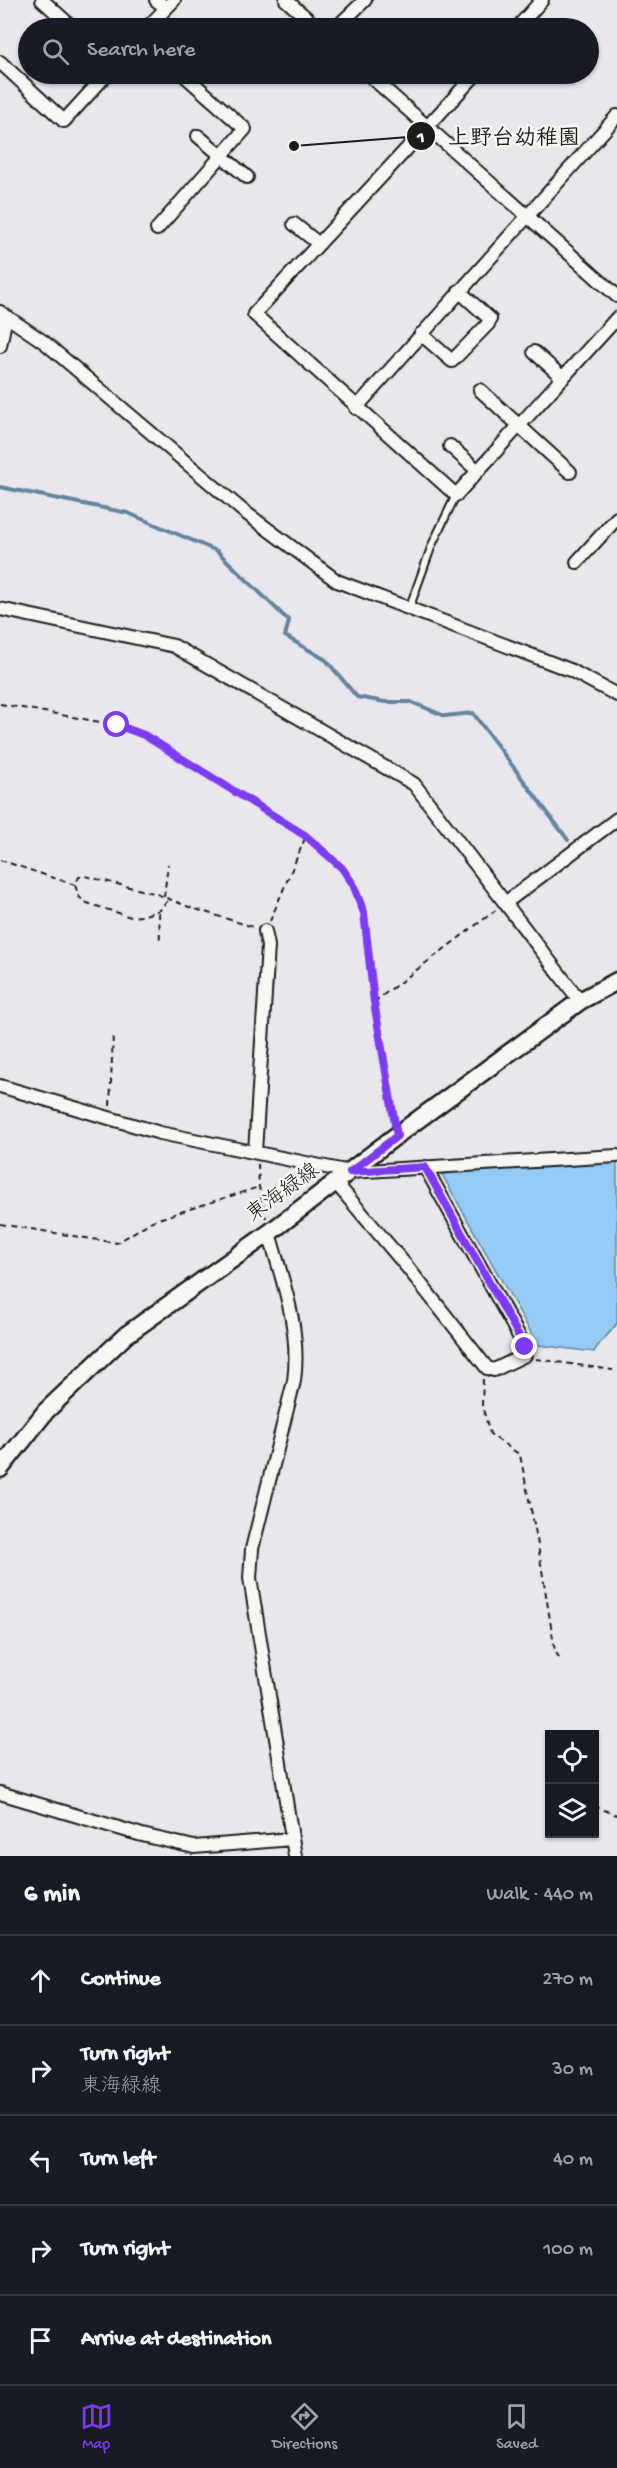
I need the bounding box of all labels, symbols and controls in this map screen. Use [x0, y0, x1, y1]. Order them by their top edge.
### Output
search box [18, 18, 599, 84]
icon: search [39, 35, 72, 68]
text: Search here [87, 38, 195, 64]
callout: 上野台幼稚園 [406, 116, 592, 156]
text: 上野台幼稚園 [448, 126, 580, 153]
text: 1 [416, 128, 425, 149]
route start [103, 711, 129, 737]
street label: 東海緑線 [241, 1158, 325, 1229]
route end [511, 1333, 537, 1359]
map controls [545, 1730, 599, 1838]
button: locate [545, 1730, 599, 1784]
button: layers [545, 1784, 599, 1838]
text: 6 min [24, 1880, 80, 1911]
text: Walk · 440 m [487, 1884, 593, 1907]
icon: ahead [24, 1964, 57, 1997]
text: Continue [81, 1967, 161, 1993]
text: 270 m [543, 1969, 593, 1992]
text: Turn right [81, 2042, 169, 2068]
icon: right [24, 2054, 57, 2087]
text: 30 m [552, 2059, 593, 2082]
text: 東海緑線 [81, 2076, 161, 2099]
icon: left [24, 2144, 57, 2177]
text: Turn left [81, 2147, 155, 2173]
text: 40 m [553, 2149, 593, 2172]
icon: right [24, 2234, 57, 2267]
text: Turn right [81, 2237, 169, 2263]
text: 100 m [543, 2239, 593, 2262]
icon: arrive [24, 2324, 57, 2357]
text: Arrive at destination [81, 2327, 271, 2353]
tab: Map [80, 2400, 113, 2455]
tab: Directions [272, 2400, 337, 2455]
tab: Saved [496, 2400, 537, 2455]

